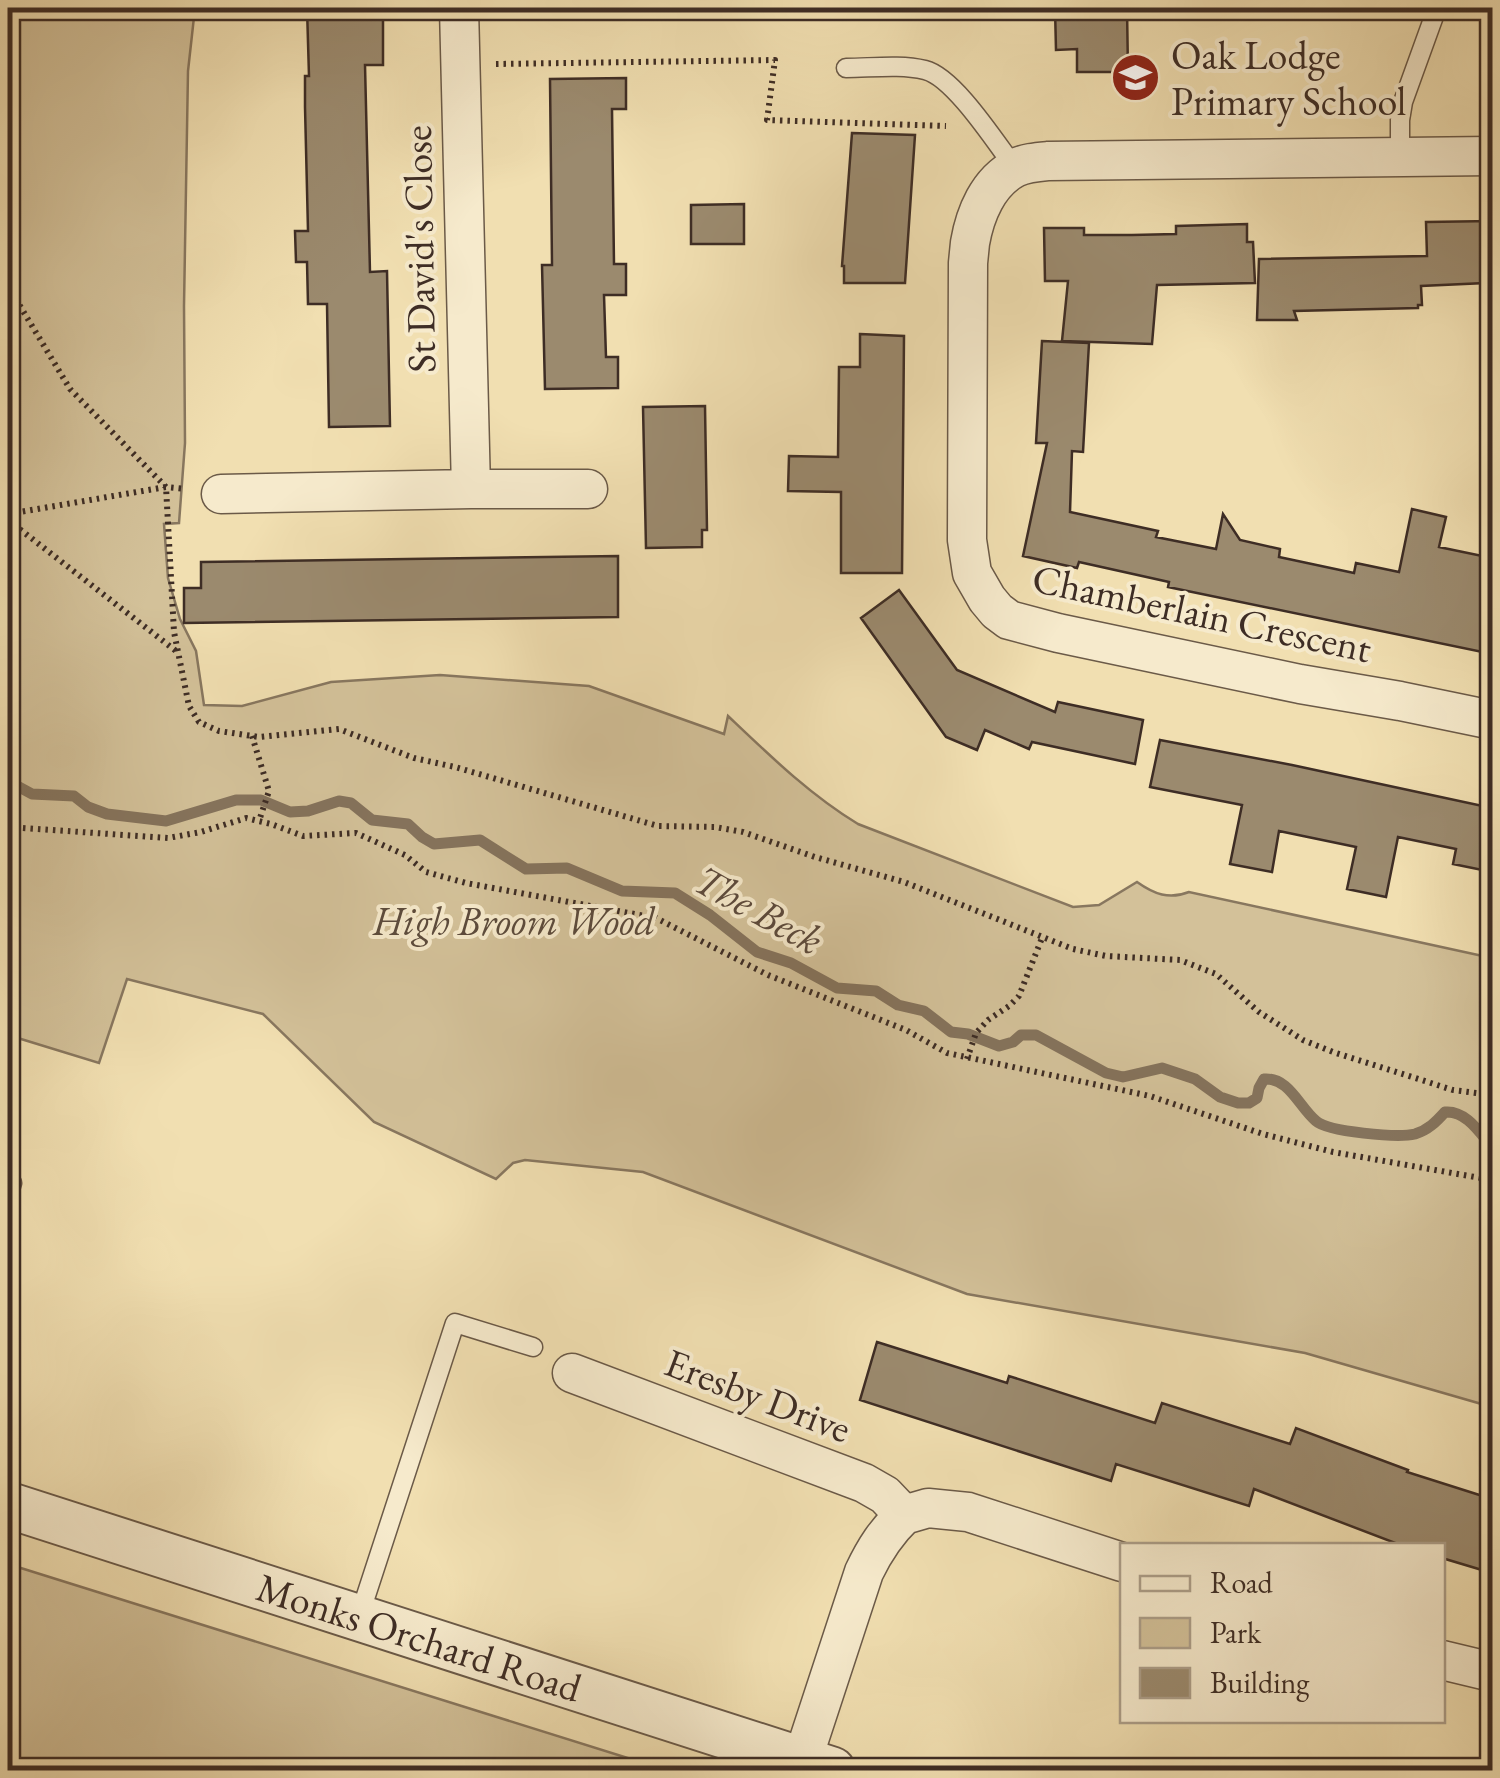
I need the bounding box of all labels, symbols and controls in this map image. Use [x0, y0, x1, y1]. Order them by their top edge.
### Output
place label: Oak Lodge Primary School [1171, 29, 1406, 127]
school or university icon: Oak Lodge Primary School [1110, 52, 1162, 104]
street label: St David's Close [391, 125, 447, 373]
street label: Chamberlain Crescent [1028, 552, 1377, 674]
water label: The Beck [685, 852, 833, 967]
park label: High Broom Wood [372, 895, 655, 947]
street label: Eresby Drive [658, 1336, 858, 1454]
legend [1120, 1543, 1445, 1723]
street label: Monks Orchard Road [250, 1561, 589, 1714]
text: Road [1210, 1563, 1274, 1602]
text: Park [1210, 1613, 1262, 1652]
text: Building [1210, 1663, 1310, 1702]

